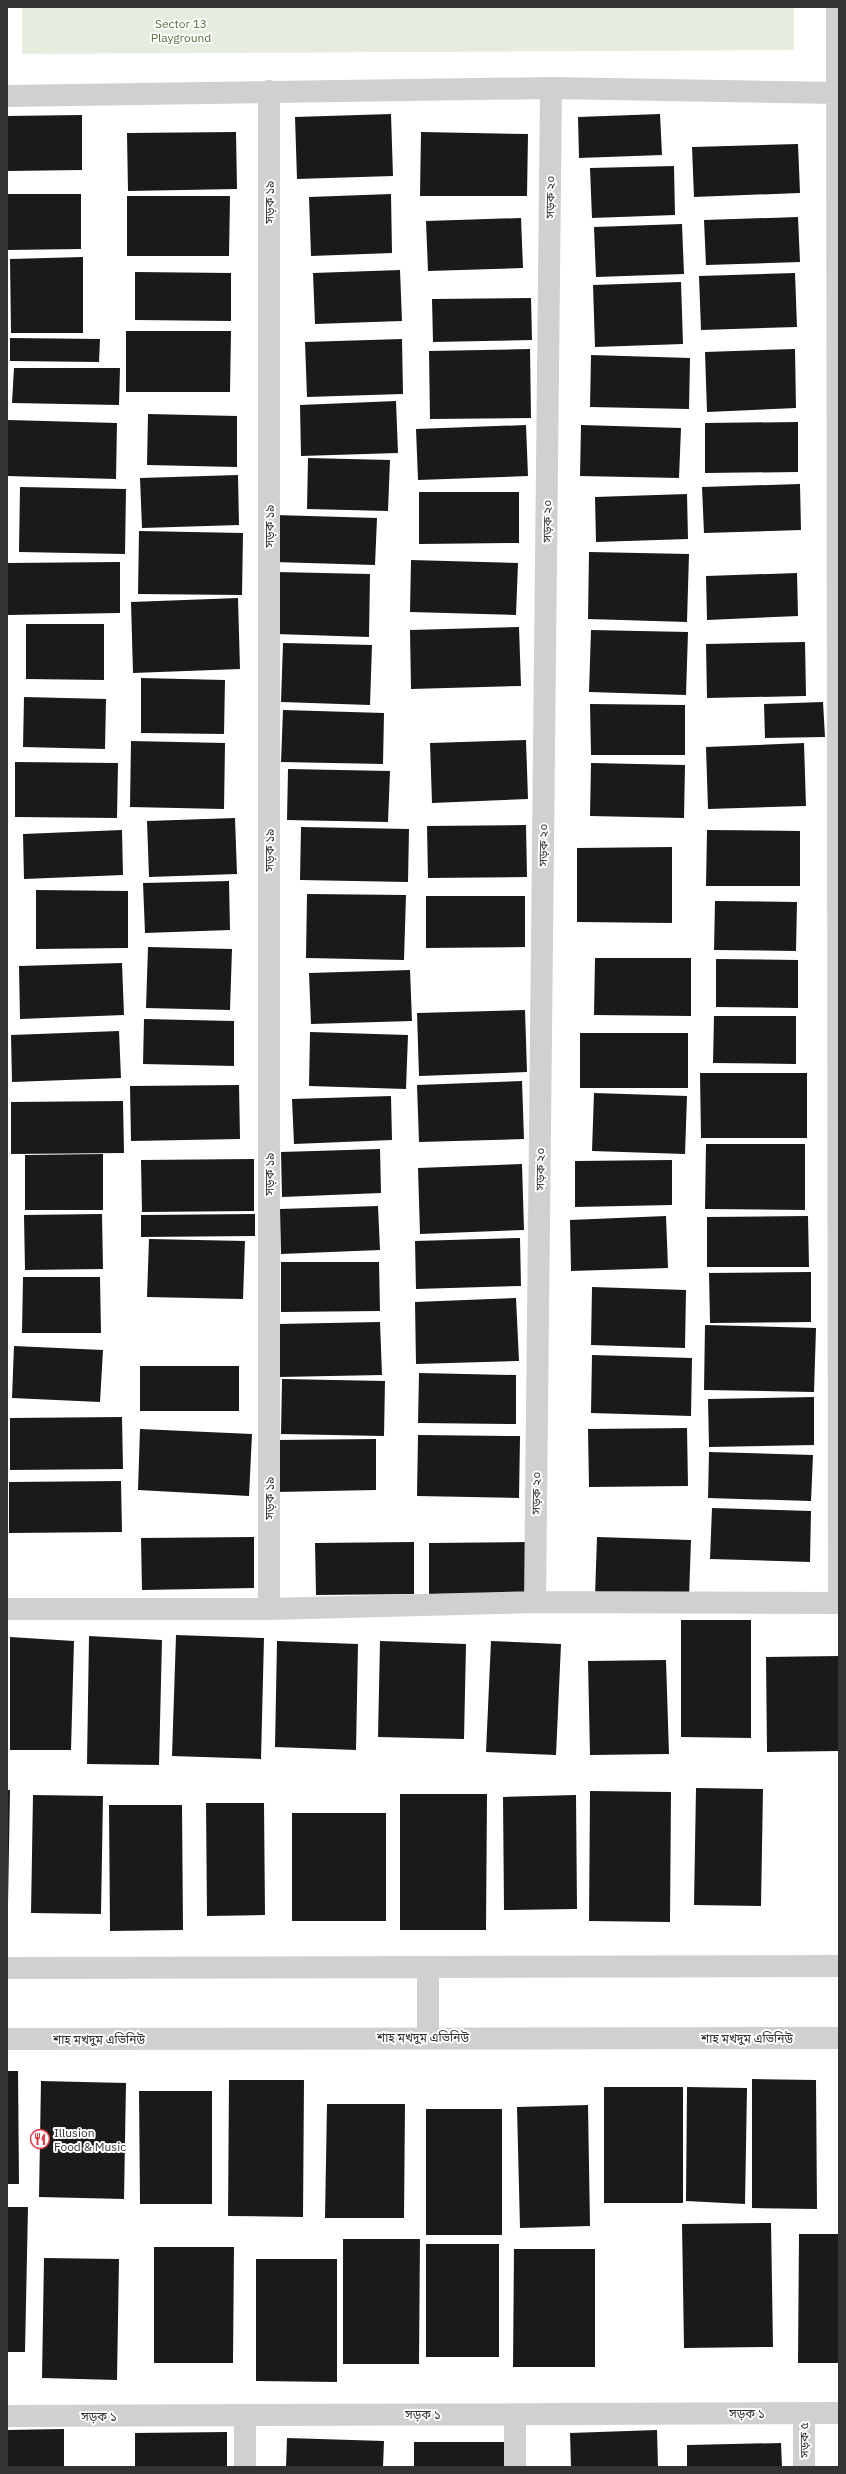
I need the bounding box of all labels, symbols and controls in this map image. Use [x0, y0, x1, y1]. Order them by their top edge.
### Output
park label: Sector 13 Playground [151, 16, 211, 45]
street label: সড়ক ২০ [542, 175, 558, 220]
street label: সড়ক ১৯ [262, 181, 277, 224]
street label: সড়ক ২০ [539, 499, 555, 544]
street label: সড়ক ১৯ [262, 505, 277, 548]
street label: সড়ক ২০ [535, 823, 551, 868]
street label: সড়ক ১৯ [262, 829, 277, 872]
street label: সড়ক ২০ [532, 1147, 548, 1192]
street label: সড়ক ১৯ [262, 1153, 277, 1196]
street label: সড়ক ২০ [528, 1471, 544, 1516]
street label: সড়ক ১৯ [262, 1477, 277, 1520]
street label: শাহ মখদুম এভিনিউ [376, 2030, 469, 2045]
street label: শাহ মখদুম এভিনিউ [700, 2031, 793, 2046]
street label: শাহ মখদুম এভিনিউ [52, 2032, 145, 2047]
place label: Illusion Food & Music [54, 2125, 126, 2154]
restaurant icon: Illusion Food & Music [29, 2128, 51, 2150]
street label: সড়ক ১ [728, 2406, 765, 2421]
street label: সড়ক ১ [404, 2407, 441, 2422]
street label: সড়ক ১ [80, 2409, 117, 2424]
street label: সড়ক ৫ [796, 2422, 812, 2459]

